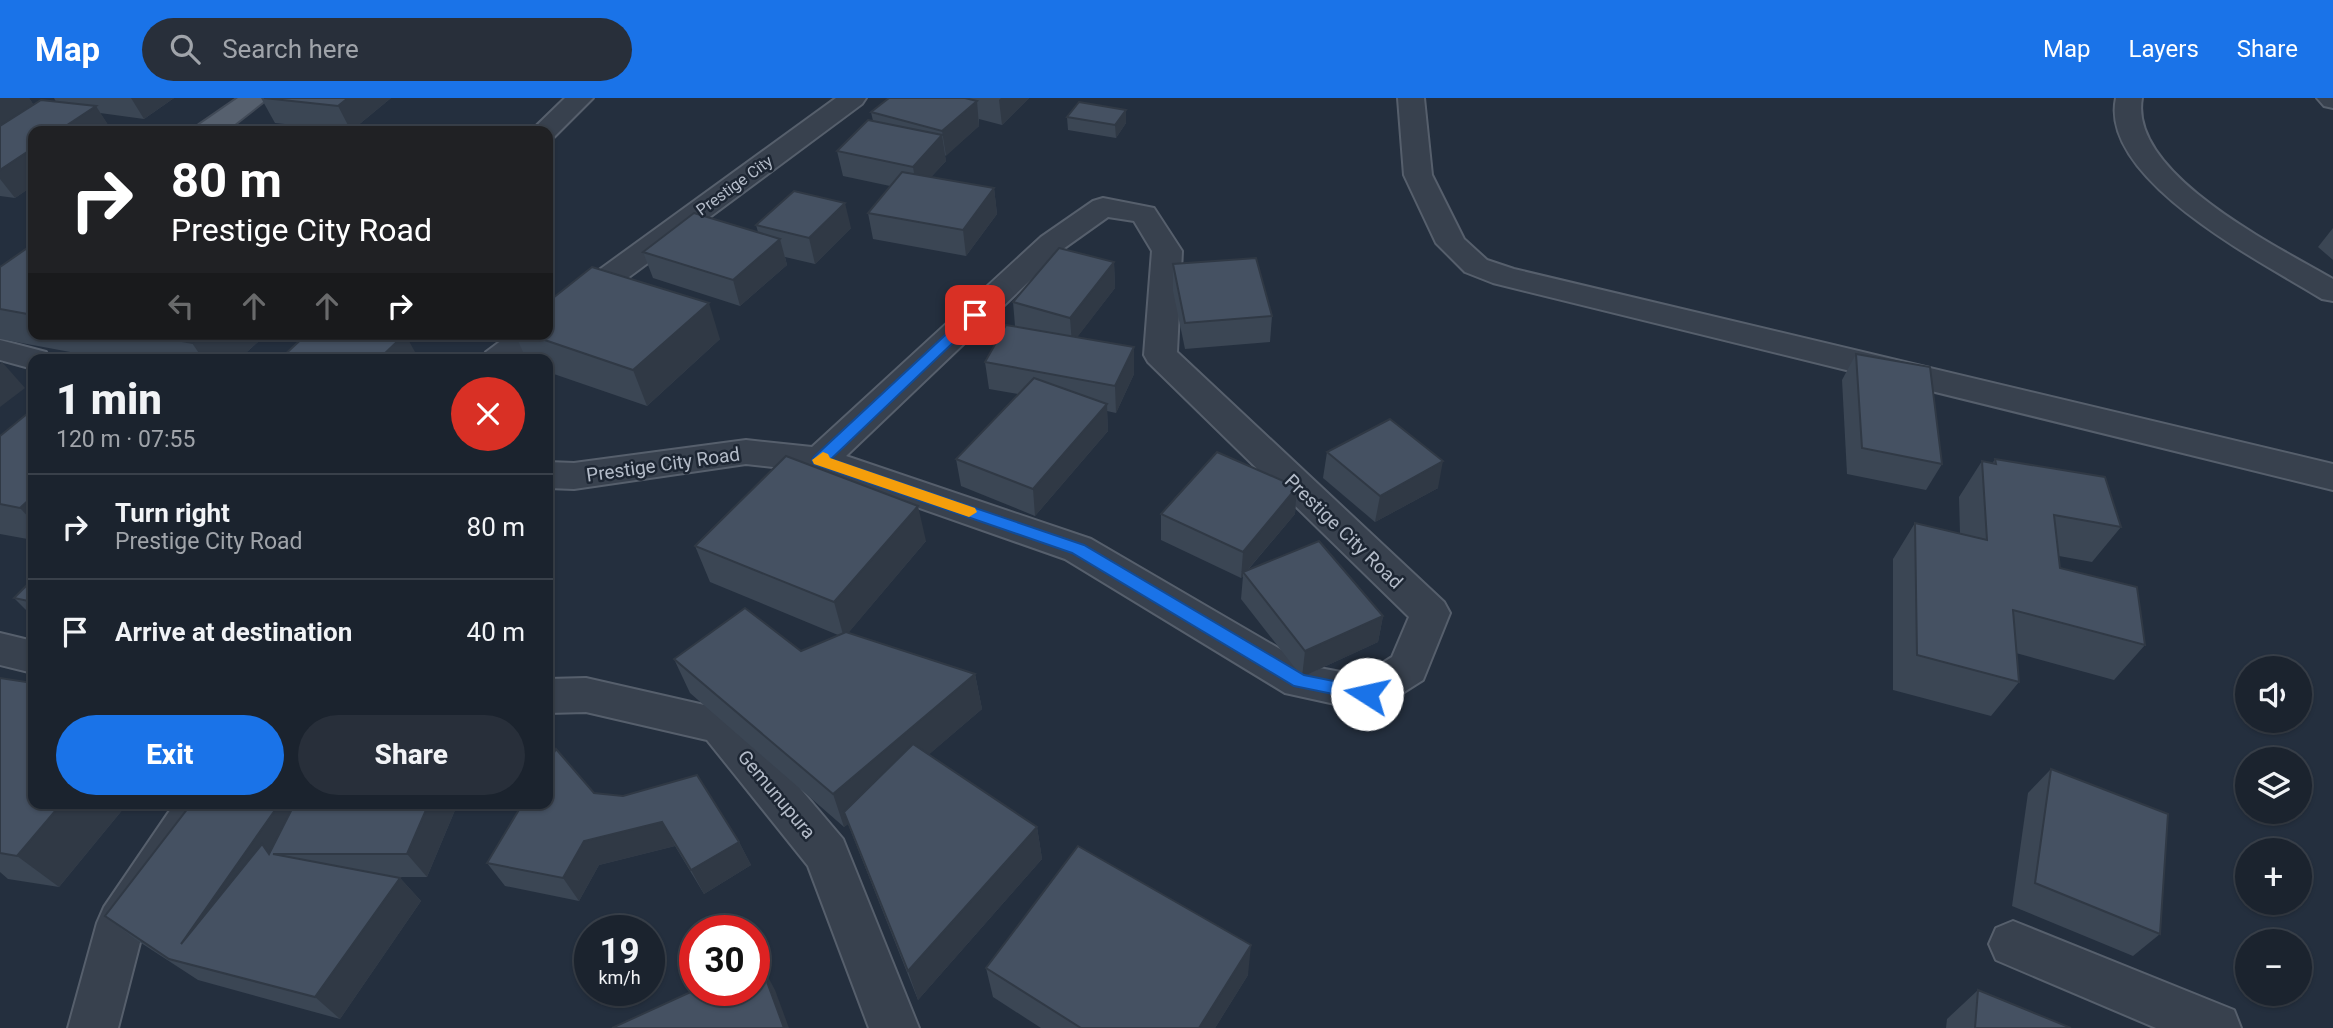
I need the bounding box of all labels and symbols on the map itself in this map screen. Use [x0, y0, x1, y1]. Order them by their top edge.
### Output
street label: Prestige City [692, 151, 777, 219]
pin [945, 285, 1005, 345]
street label: Prestige City Road [585, 442, 741, 487]
street label: Prestige City Road [1280, 469, 1407, 593]
position arrow [1330, 657, 1404, 731]
street label: Gemunupura [733, 745, 820, 843]
speed limit sign: 30 [679, 915, 770, 1006]

